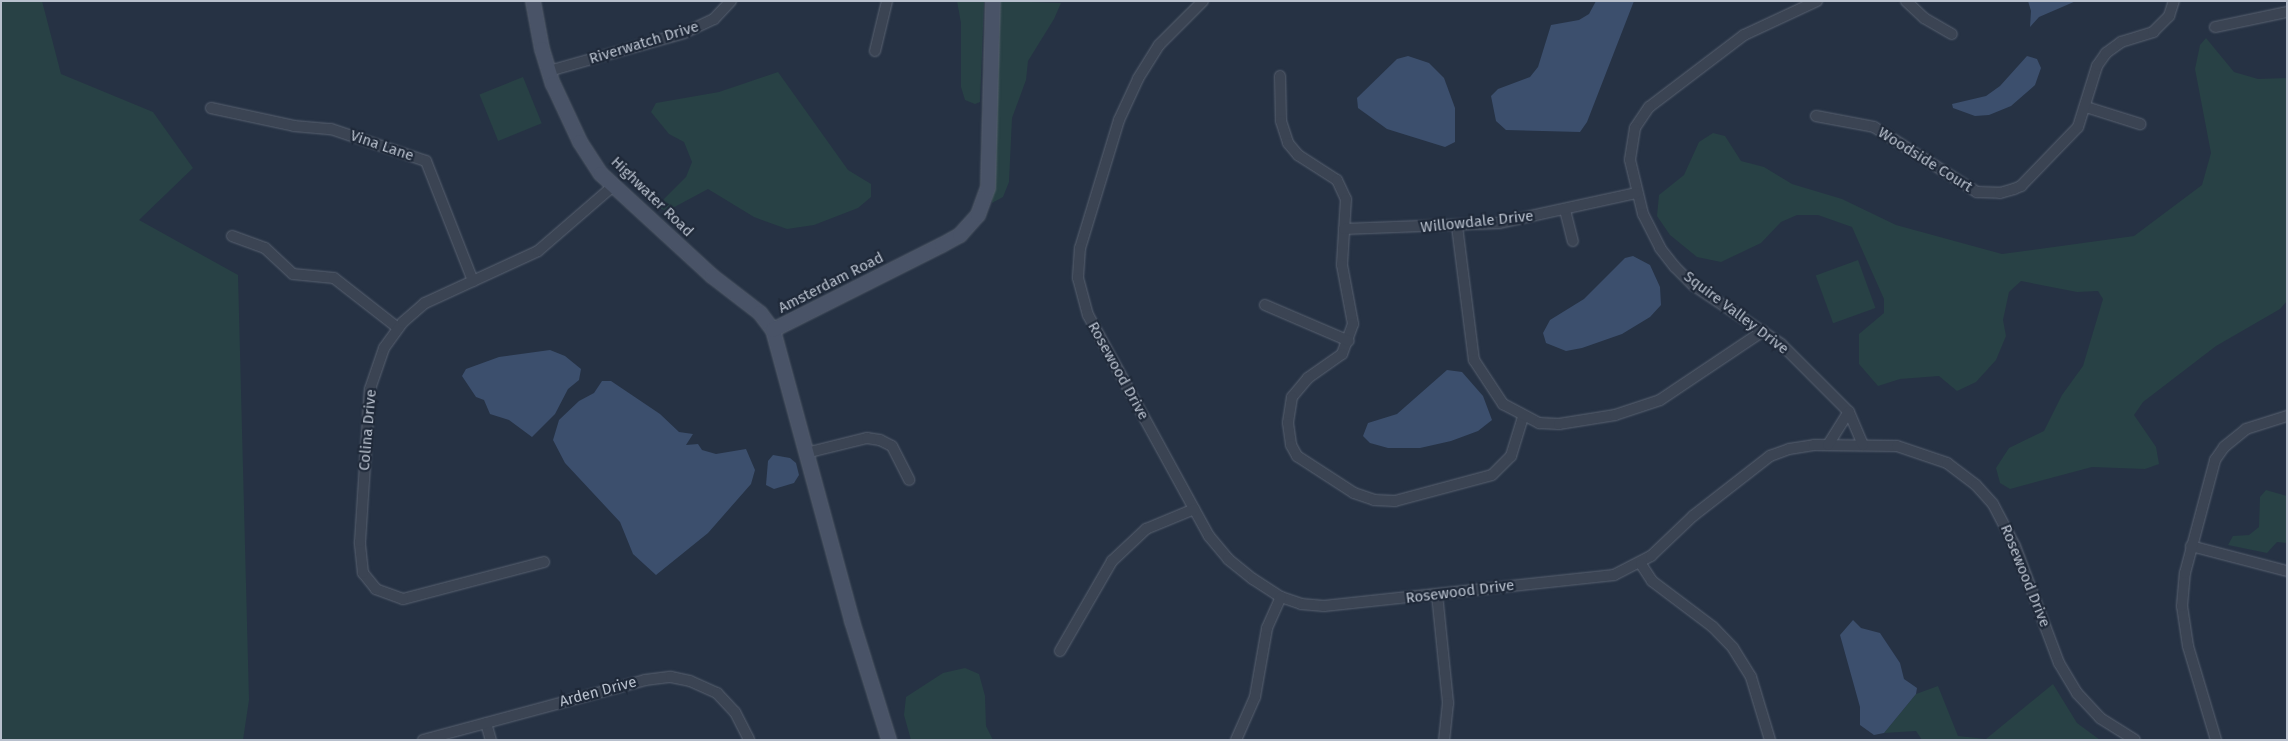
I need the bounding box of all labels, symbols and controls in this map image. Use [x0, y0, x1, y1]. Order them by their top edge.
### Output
street label: Riverwatch Drive [587, 18, 701, 68]
street label: Woodside Court [1874, 124, 1976, 196]
street label: Vina Lane [348, 127, 416, 165]
street label: Highwater Road [607, 153, 697, 241]
street label: Willowdale Drive [1420, 207, 1534, 237]
street label: Amsterdam Road [775, 249, 887, 317]
street label: Squire Valley Drive [1680, 268, 1792, 358]
street label: Rosewood Drive [1084, 319, 1152, 423]
street label: Colina Drive [355, 389, 381, 471]
street label: Rosewood Drive [1996, 522, 2054, 630]
street label: Rosewood Drive [1405, 576, 1515, 608]
street label: Arden Drive [558, 673, 638, 711]

